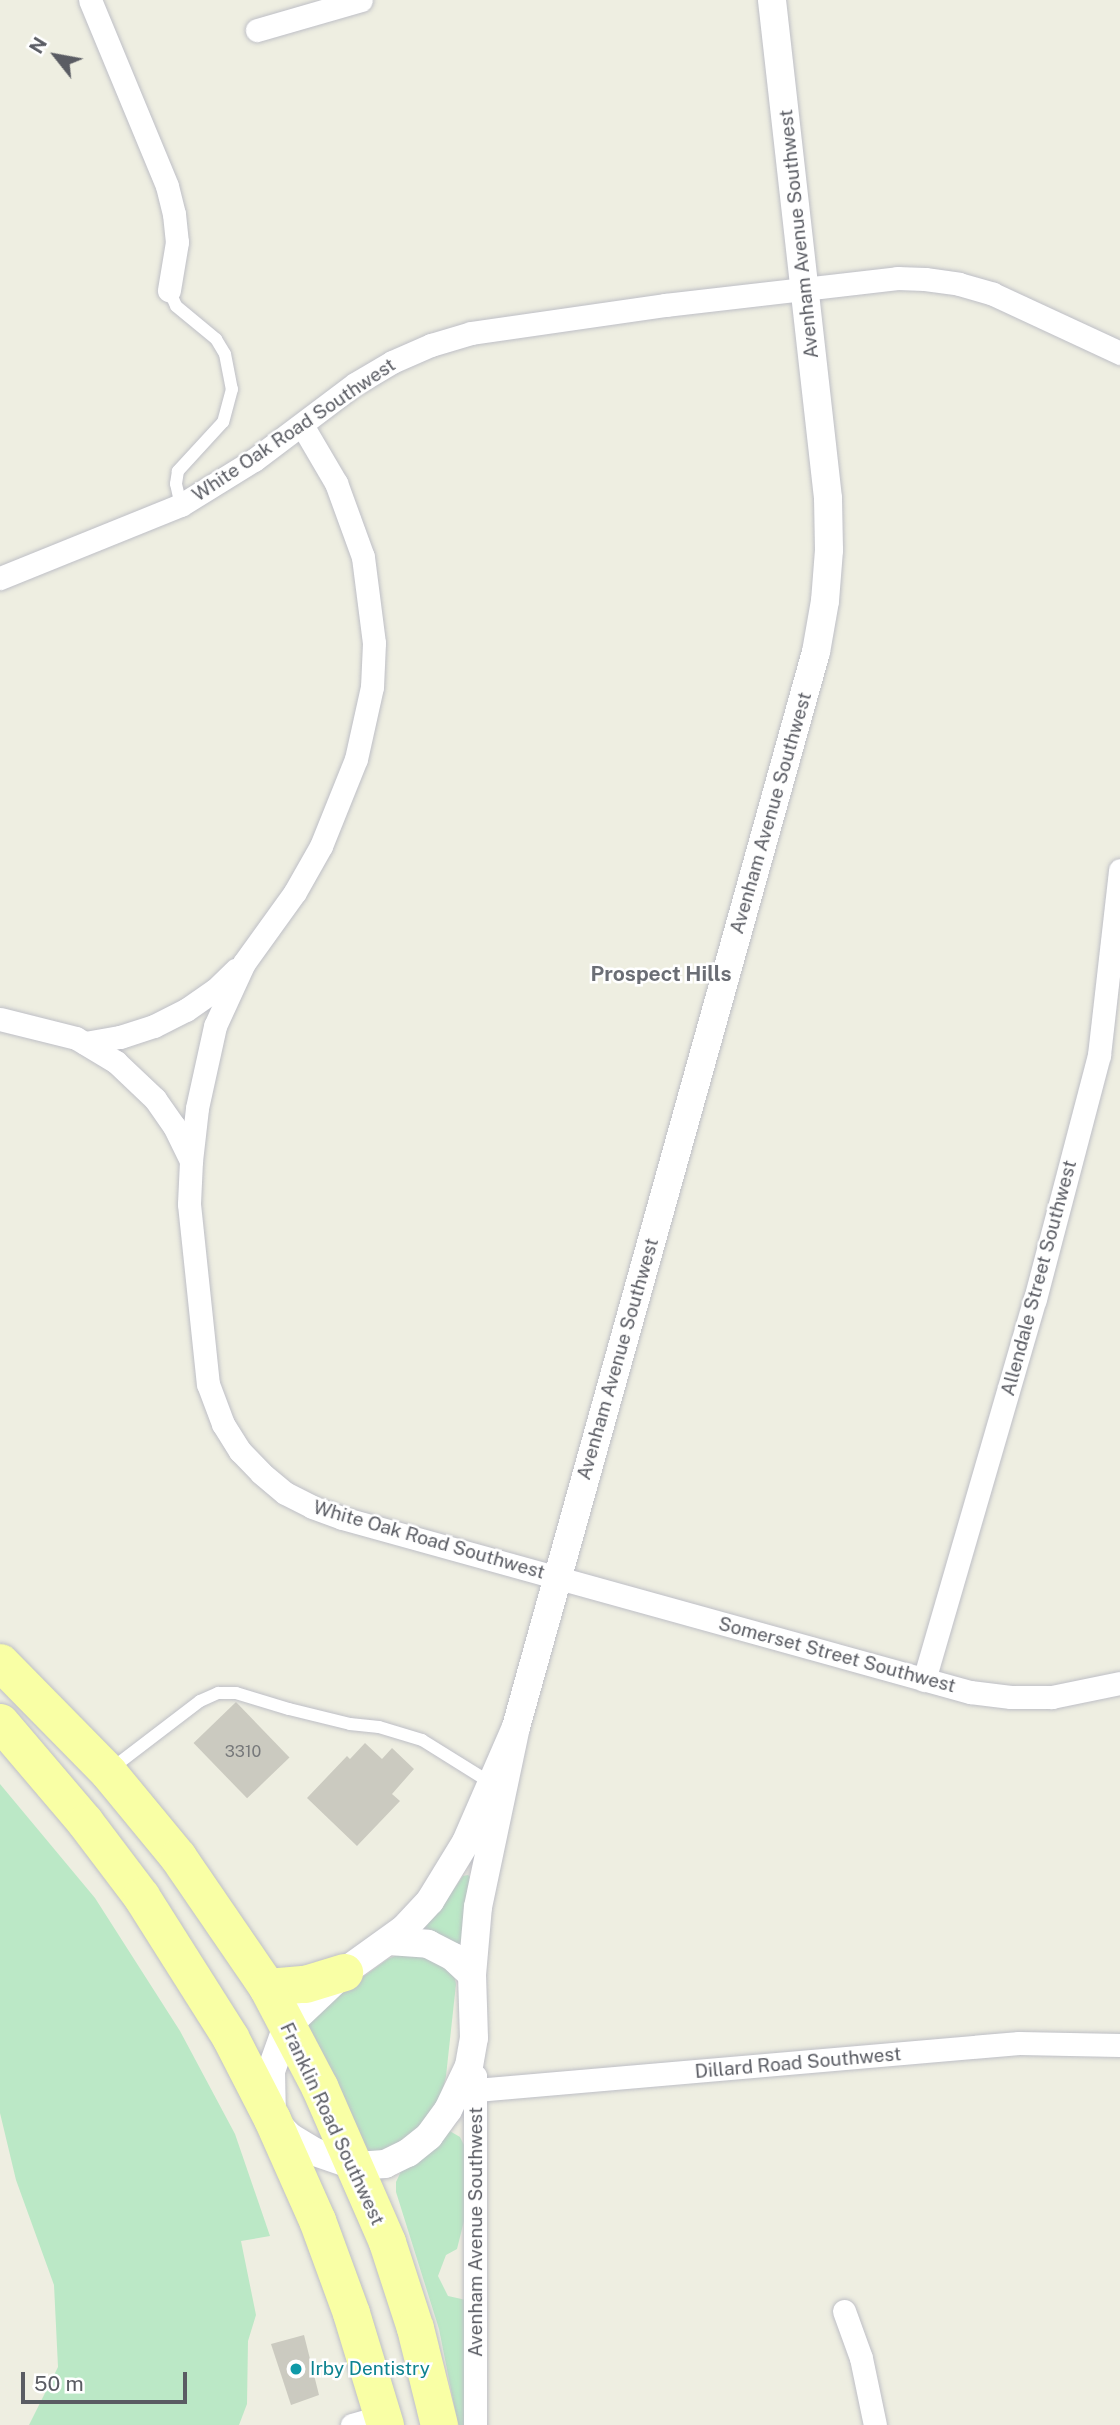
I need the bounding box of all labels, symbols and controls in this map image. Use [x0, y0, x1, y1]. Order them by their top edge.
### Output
north arrow [21, 21, 91, 91]
text: N [25, 33, 51, 57]
street label: Avenham Avenue Southwest [775, 108, 823, 360]
street label: White Oak Road Southwest [188, 353, 400, 507]
street label: Avenham Avenue Southwest [726, 689, 816, 937]
district label: Prospect Hills [590, 961, 732, 987]
street label: Allendale Street Southwest [997, 1158, 1081, 1398]
street label: Avenham Avenue Southwest [573, 1235, 663, 1483]
street label: White Oak Road Southwest [310, 1496, 548, 1584]
street label: Somerset Street Southwest [716, 1612, 958, 1698]
house number: 3310 [225, 1742, 261, 1762]
street label: Franklin Road Southwest [275, 2019, 389, 2229]
street label: Dillard Road Southwest [694, 2043, 902, 2083]
street label: Avenham Avenue Southwest [465, 2107, 487, 2357]
scale bar [24, 2358, 191, 2402]
place label: Irby Dentistry [310, 2358, 430, 2380]
marker: Irby Dentistry [288, 2361, 304, 2377]
text: 50 m [34, 2371, 84, 2396]

